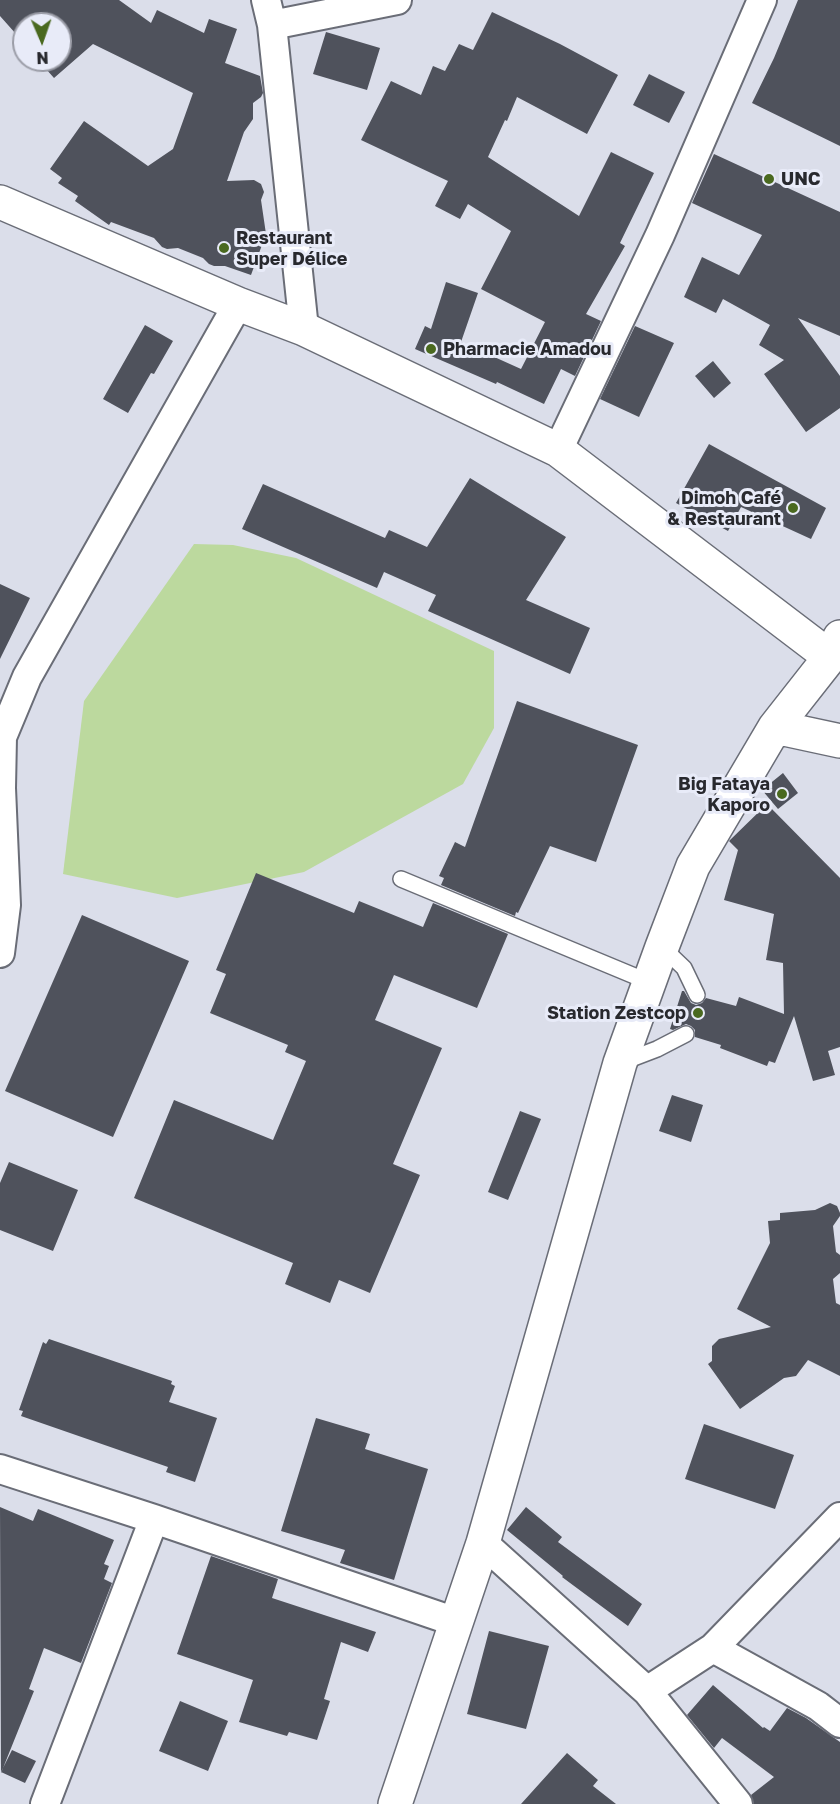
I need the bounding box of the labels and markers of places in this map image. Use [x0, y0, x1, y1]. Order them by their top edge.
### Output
place label: UNC [781, 168, 821, 190]
marker: UNC [762, 172, 776, 186]
place label: Restaurant Super Délice [236, 227, 347, 270]
marker: Restaurant Super Délice [217, 241, 231, 255]
place label: Pharmacie Amadou [443, 338, 612, 360]
marker: Pharmacie Amadou [424, 342, 438, 356]
place label: Dimoh Café & Restaurant [667, 487, 781, 530]
marker: Dimoh Café & Restaurant [786, 501, 800, 515]
place label: Big Fataya Kaporo [678, 773, 770, 816]
marker: Big Fataya Kaporo [775, 787, 789, 801]
place label: Station Zestcop [547, 1002, 686, 1024]
marker: Station Zestcop [691, 1006, 705, 1020]

